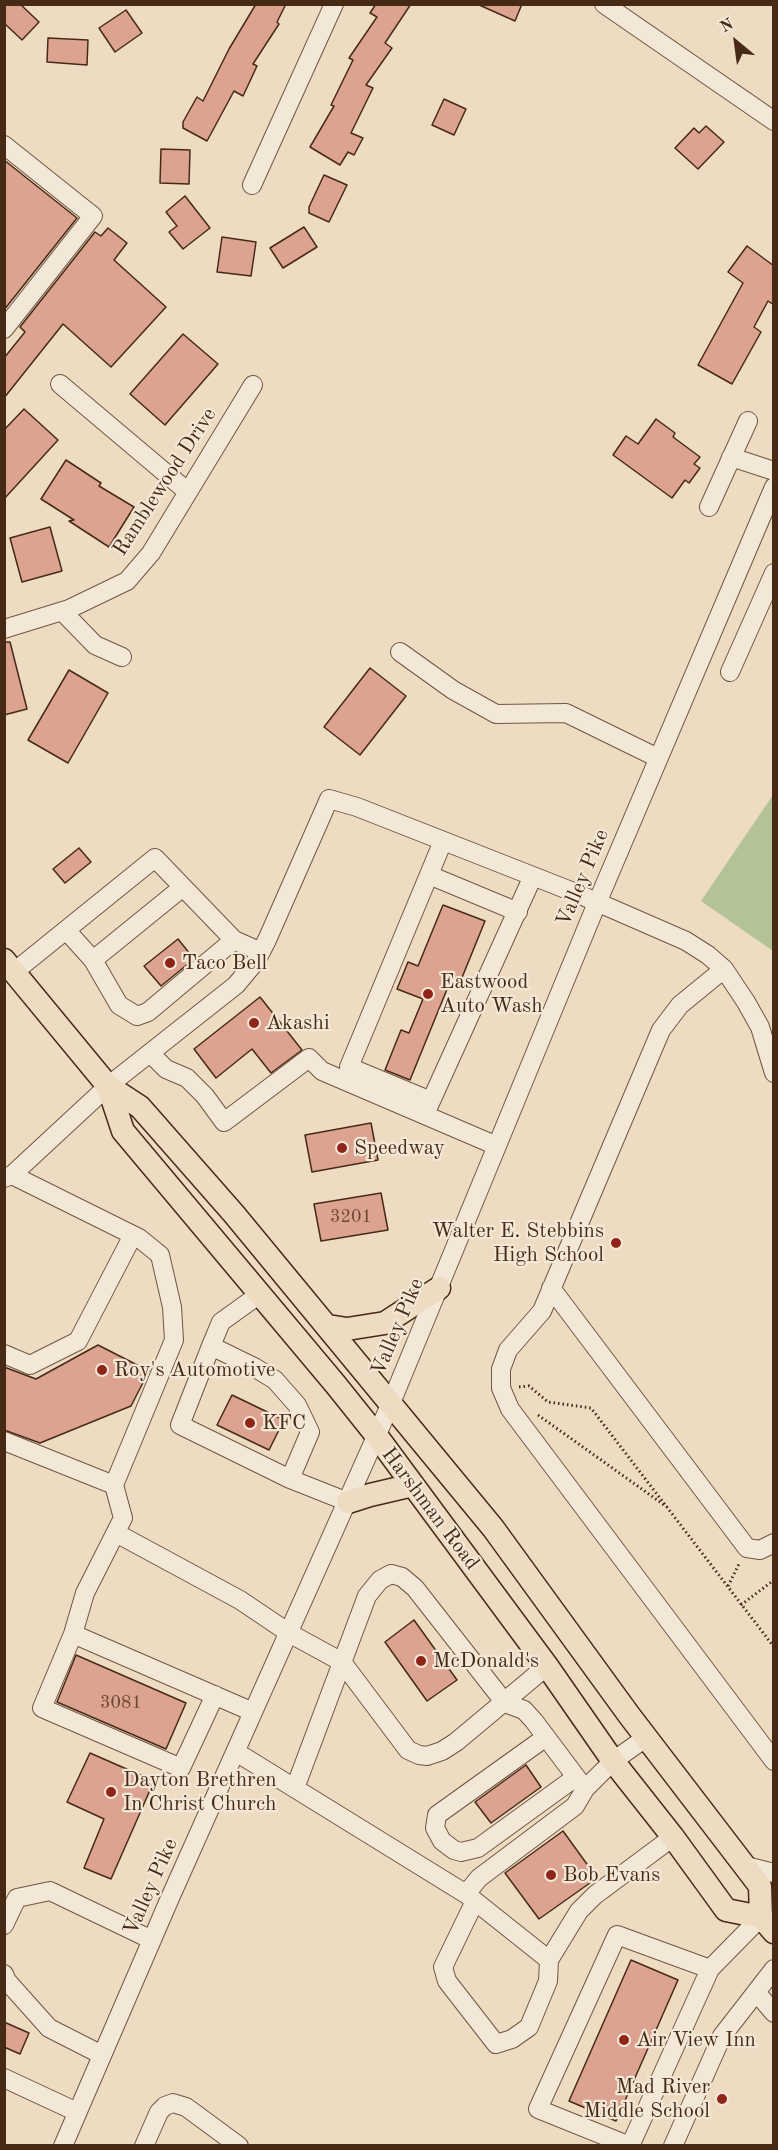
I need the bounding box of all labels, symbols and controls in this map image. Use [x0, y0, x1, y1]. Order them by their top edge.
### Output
north arrow [706, 12, 766, 72]
text: N [718, 16, 736, 36]
street label: Ramblewood Drive [108, 403, 222, 561]
street label: Valley Pike [551, 825, 615, 931]
place label: Taco Bell [182, 950, 267, 976]
marker: Taco Bell [163, 956, 177, 970]
place label: Eastwood Auto Wash [440, 969, 543, 1019]
marker: Eastwood Auto Wash [421, 987, 435, 1001]
place label: Akashi [266, 1010, 330, 1036]
marker: Akashi [247, 1016, 261, 1030]
place label: Speedway [354, 1135, 445, 1161]
marker: Speedway [335, 1141, 349, 1155]
house number: 3201 [330, 1206, 372, 1228]
place label: Walter E. Stebbins High School [432, 1218, 604, 1268]
marker: Walter E. Stebbins High School [609, 1236, 623, 1250]
street label: Valley Pike [366, 1274, 430, 1380]
place label: Roy's Automotive [114, 1357, 276, 1383]
marker: Roy's Automotive [95, 1363, 109, 1377]
place label: KFC [262, 1410, 306, 1436]
marker: KFC [243, 1416, 257, 1430]
street label: Harshman Road [376, 1443, 484, 1575]
place label: McDonald's [433, 1648, 539, 1674]
marker: McDonald's [414, 1654, 428, 1668]
house number: 3081 [100, 1692, 142, 1714]
place label: Dayton Brethren In Christ Church [123, 1767, 277, 1817]
marker: Dayton Brethren In Christ Church [104, 1785, 118, 1799]
street label: Valley Pike [118, 1835, 184, 1939]
place label: Bob Evans [563, 1862, 660, 1888]
marker: Bob Evans [544, 1868, 558, 1882]
place label: Air View Inn [636, 2027, 756, 2053]
marker: Air View Inn [617, 2033, 631, 2047]
place label: Mad River Middle School [583, 2074, 710, 2124]
marker: Mad River Middle School [715, 2092, 729, 2106]

